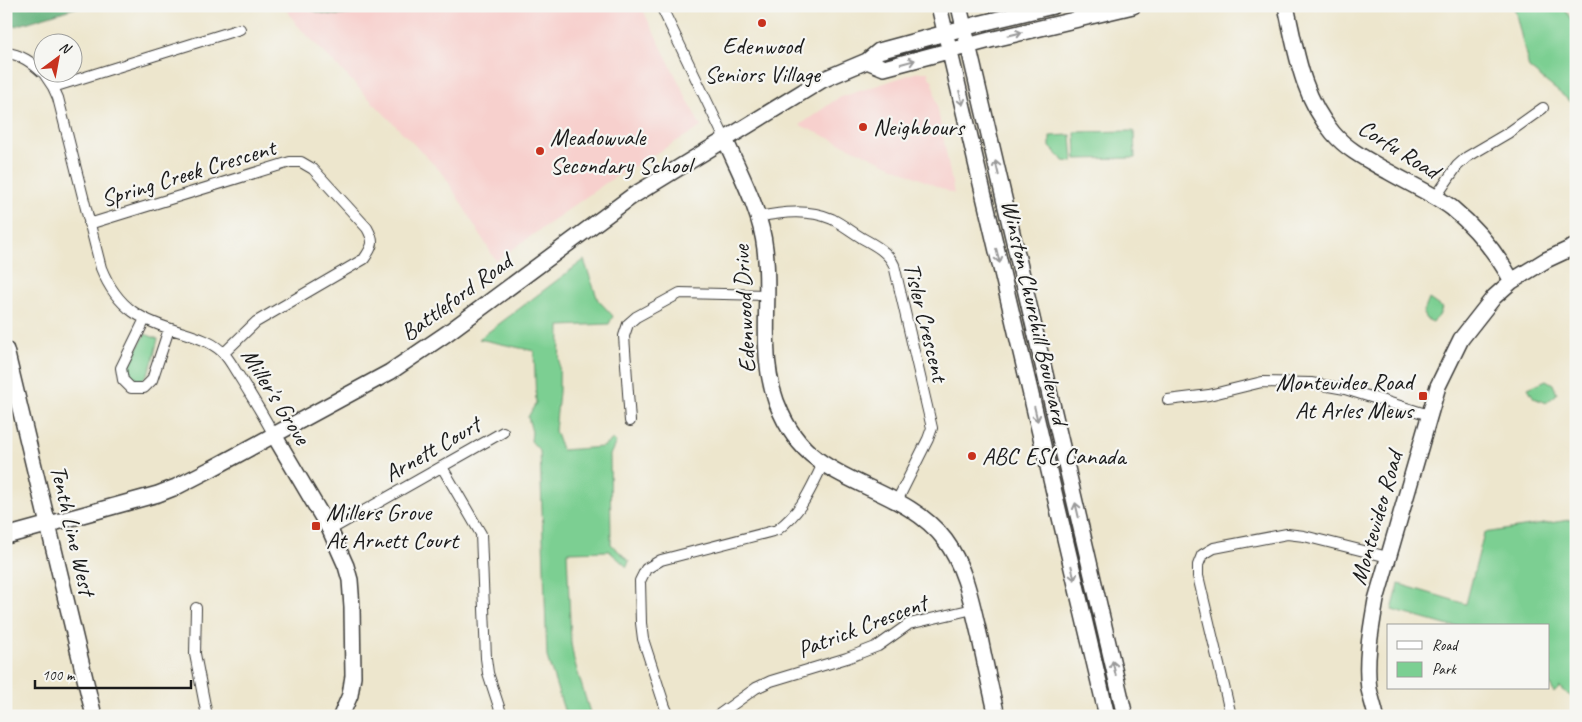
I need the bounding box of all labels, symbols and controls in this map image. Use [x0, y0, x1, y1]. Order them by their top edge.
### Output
marker: Edenwood Seniors Village [756, 17, 768, 29]
one-way arrow [1007, 29, 1023, 38]
place label: Edenwood Seniors Village [704, 31, 822, 89]
north arrow [32, 32, 82, 82]
text: N [56, 38, 75, 58]
one-way arrow [899, 56, 915, 66]
one-way arrow [957, 90, 966, 106]
place label: Neighbours [873, 112, 966, 142]
street label: Corfu Road [1353, 112, 1448, 188]
marker: Neighbours [857, 121, 869, 133]
place label: Meadowvale Secondary School [550, 122, 695, 180]
street label: Spring Creek Crescent [97, 132, 281, 214]
marker: Meadowvale Secondary School [534, 145, 546, 157]
one-way arrow [992, 161, 1001, 177]
street label: Winston Churchill Boulevard [995, 197, 1076, 431]
street label: Edenwood Drive [726, 242, 762, 374]
street label: Battleford Road [395, 244, 520, 347]
one-way arrow [994, 248, 1003, 264]
street label: Tisler Crescent [897, 259, 956, 387]
street label: Miller's Grove [235, 342, 318, 452]
place label: Montevideo Road At Arles Mews [1276, 367, 1417, 425]
marker: Montevideo Road At Arles Mews [1417, 390, 1429, 402]
one-way arrow [1032, 406, 1041, 422]
street label: Arnett Court [379, 408, 488, 488]
place label: ABC ESL Canada [982, 441, 1127, 471]
street label: Montevideo Road [1343, 444, 1410, 588]
marker: ABC ESL Canada [966, 450, 978, 462]
street label: Tenth Line West [43, 462, 103, 601]
place label: Millers Grove At Arnett Court [326, 497, 460, 555]
one-way arrow [1072, 503, 1081, 519]
marker: Millers Grove At Arnett Court [310, 520, 322, 532]
one-way arrow [1069, 564, 1078, 580]
street label: Patrick Crescent [793, 586, 934, 664]
legend [1387, 624, 1550, 690]
text: Road [1432, 636, 1459, 655]
scale bar [35, 657, 191, 689]
text: Park [1432, 660, 1457, 679]
one-way arrow [1109, 661, 1118, 677]
text: 100 m [42, 666, 76, 685]

